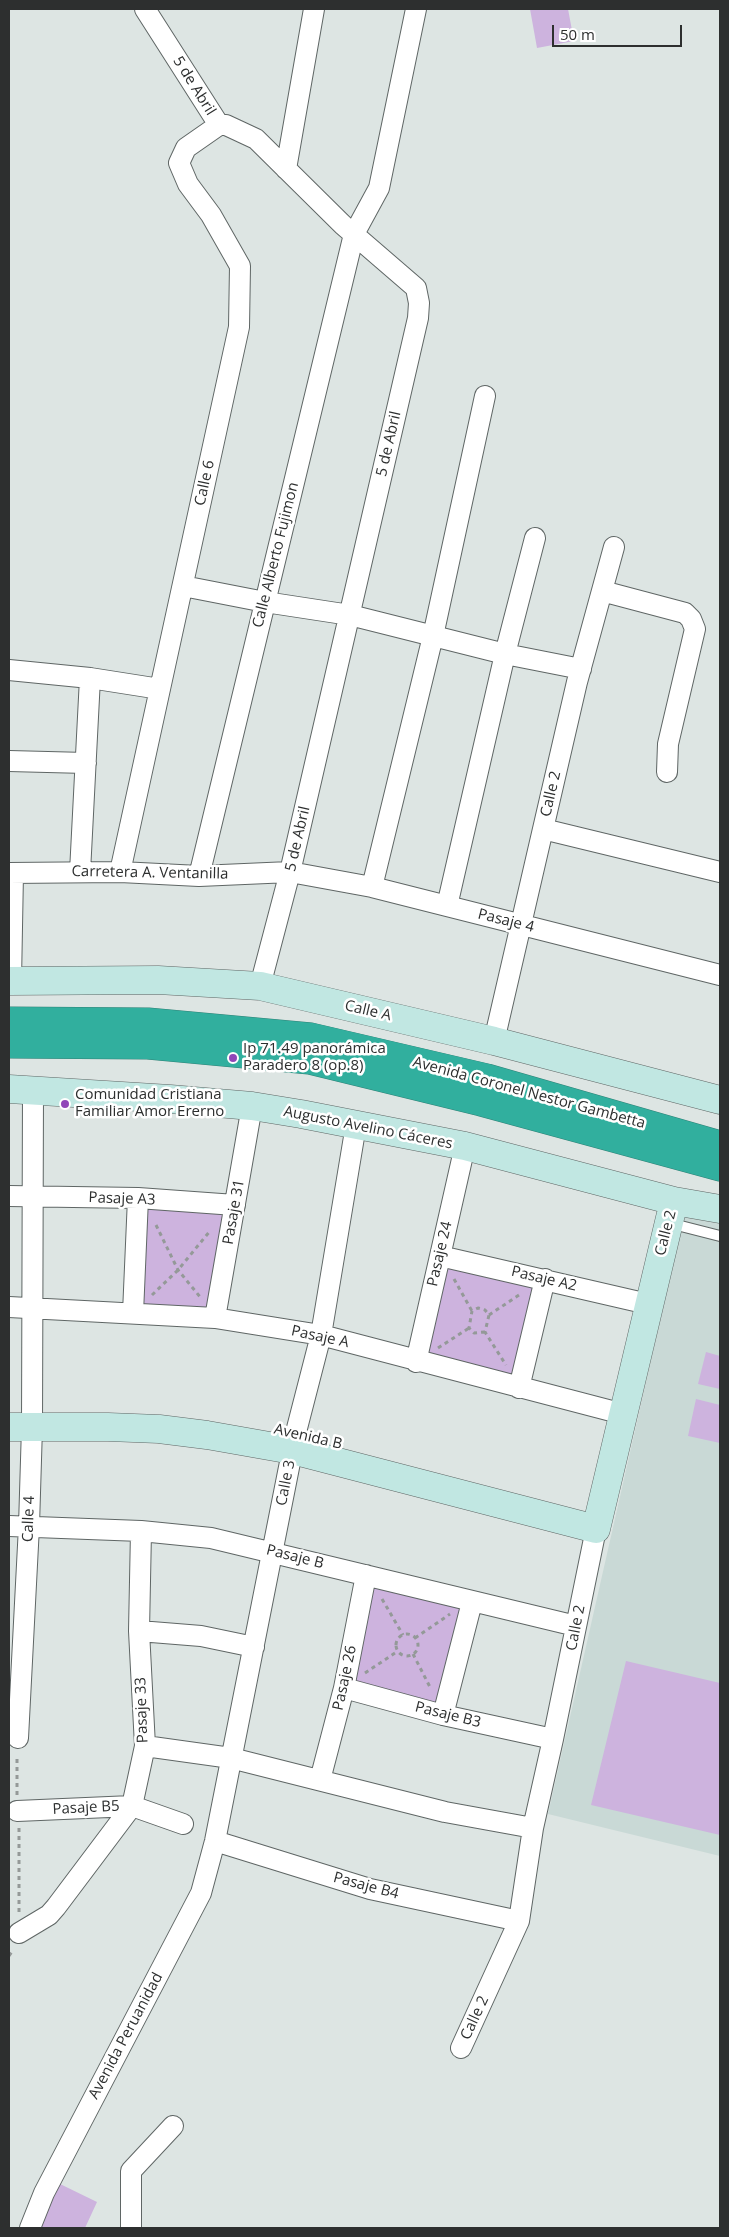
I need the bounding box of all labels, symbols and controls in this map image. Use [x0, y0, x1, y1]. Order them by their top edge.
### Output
scale bar [554, 15, 684, 47]
text: 50 m [560, 24, 595, 44]
street label: 5 de Abril [169, 53, 219, 119]
street label: 5 de Abril [373, 410, 405, 478]
street label: Calle 6 [191, 459, 219, 507]
street label: Calle Alberto Fujimon [249, 480, 303, 630]
street label: Calle 2 [537, 769, 565, 819]
street label: 5 de Abril [282, 805, 314, 873]
street label: Carretera A. Ventanilla [71, 863, 229, 883]
street label: Pasaje 4 [476, 905, 536, 937]
street label: Calle A [343, 997, 393, 1025]
place label: Ip 71.49 panorámica Paradero 8 (op.8) [243, 1040, 386, 1075]
marker: Ip 71.49 panorámica Paradero 8 (op.8) [227, 1052, 239, 1064]
street label: Avenida Coronel Nestor Gambetta [411, 1053, 647, 1133]
place label: Comunidad Cristiana Familiar Amor Ererno [75, 1086, 224, 1121]
marker: Comunidad Cristiana Familiar Amor Ererno [59, 1098, 71, 1110]
street label: Augusto Avelino Cáceres [282, 1103, 454, 1153]
street label: Pasaje 31 [219, 1178, 249, 1246]
street label: Pasaje A3 [88, 1189, 156, 1209]
street label: Calle 2 [652, 1208, 680, 1258]
street label: Pasaje 24 [424, 1220, 456, 1288]
street label: Pasaje A2 [509, 1263, 579, 1295]
street label: Pasaje A [290, 1322, 350, 1352]
street label: Avenida B [272, 1420, 344, 1454]
street label: Calle 3 [273, 1459, 299, 1507]
street label: Calle 4 [19, 1496, 39, 1542]
street label: Pasaje B [264, 1541, 326, 1573]
street label: Calle 2 [563, 1604, 589, 1652]
street label: Pasaje 26 [329, 1644, 361, 1712]
street label: Pasaje 33 [132, 1677, 152, 1743]
street label: Pasaje B3 [413, 1698, 483, 1732]
street label: Pasaje B5 [52, 1797, 120, 1819]
street label: Pasaje B4 [331, 1869, 401, 1903]
street label: Avenida Peruanidad [85, 1970, 167, 2102]
street label: Calle 2 [457, 1993, 493, 2043]

